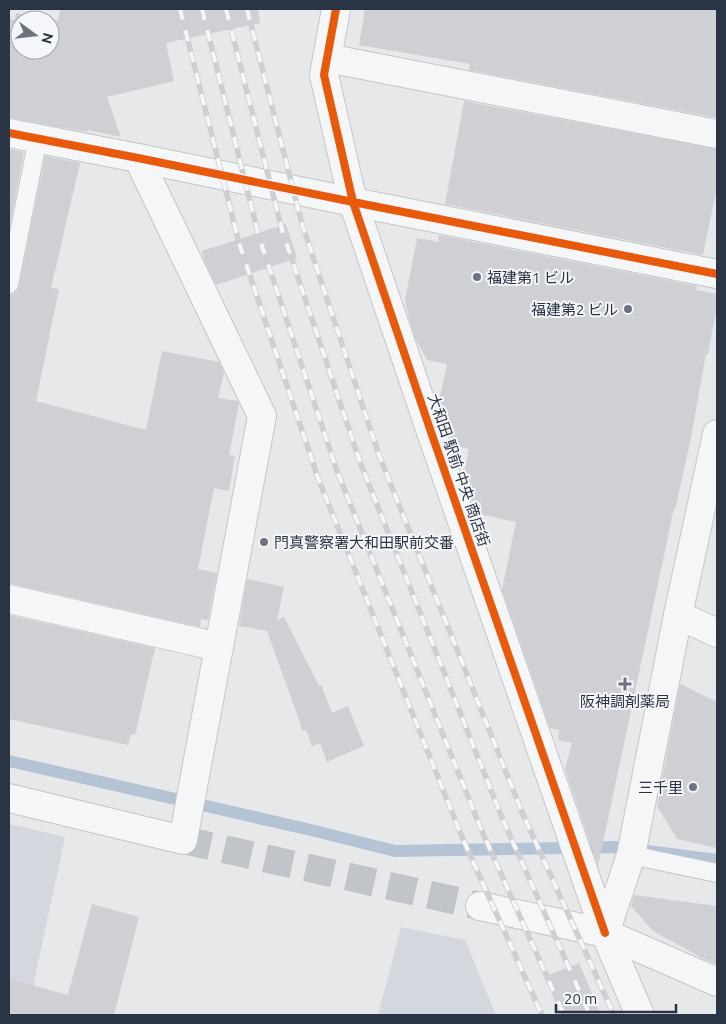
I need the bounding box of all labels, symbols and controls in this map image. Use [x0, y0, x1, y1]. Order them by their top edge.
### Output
north arrow [10, 10, 60, 60]
text: N [38, 31, 57, 45]
place label: 福建第1 ビル [487, 269, 574, 286]
marker: 福建第1 ビル [471, 271, 483, 283]
place label: 福建第2 ビル [531, 301, 618, 318]
marker: 福建第2 ビル [622, 303, 634, 315]
street label: 大和田 駅前 中央 商店街 [425, 391, 493, 549]
place label: 門真警察署大和田駅前交番 [274, 534, 454, 551]
marker: 門真警察署大和田駅前交番 [258, 536, 270, 548]
marker: 阪神調剤薬局 [619, 678, 631, 690]
place label: 阪神調剤薬局 [580, 693, 670, 710]
place label: 三千里 [638, 779, 683, 796]
marker: 三千里 [687, 781, 699, 793]
scale bar [556, 982, 676, 1014]
text: 20 m [564, 990, 597, 1007]

